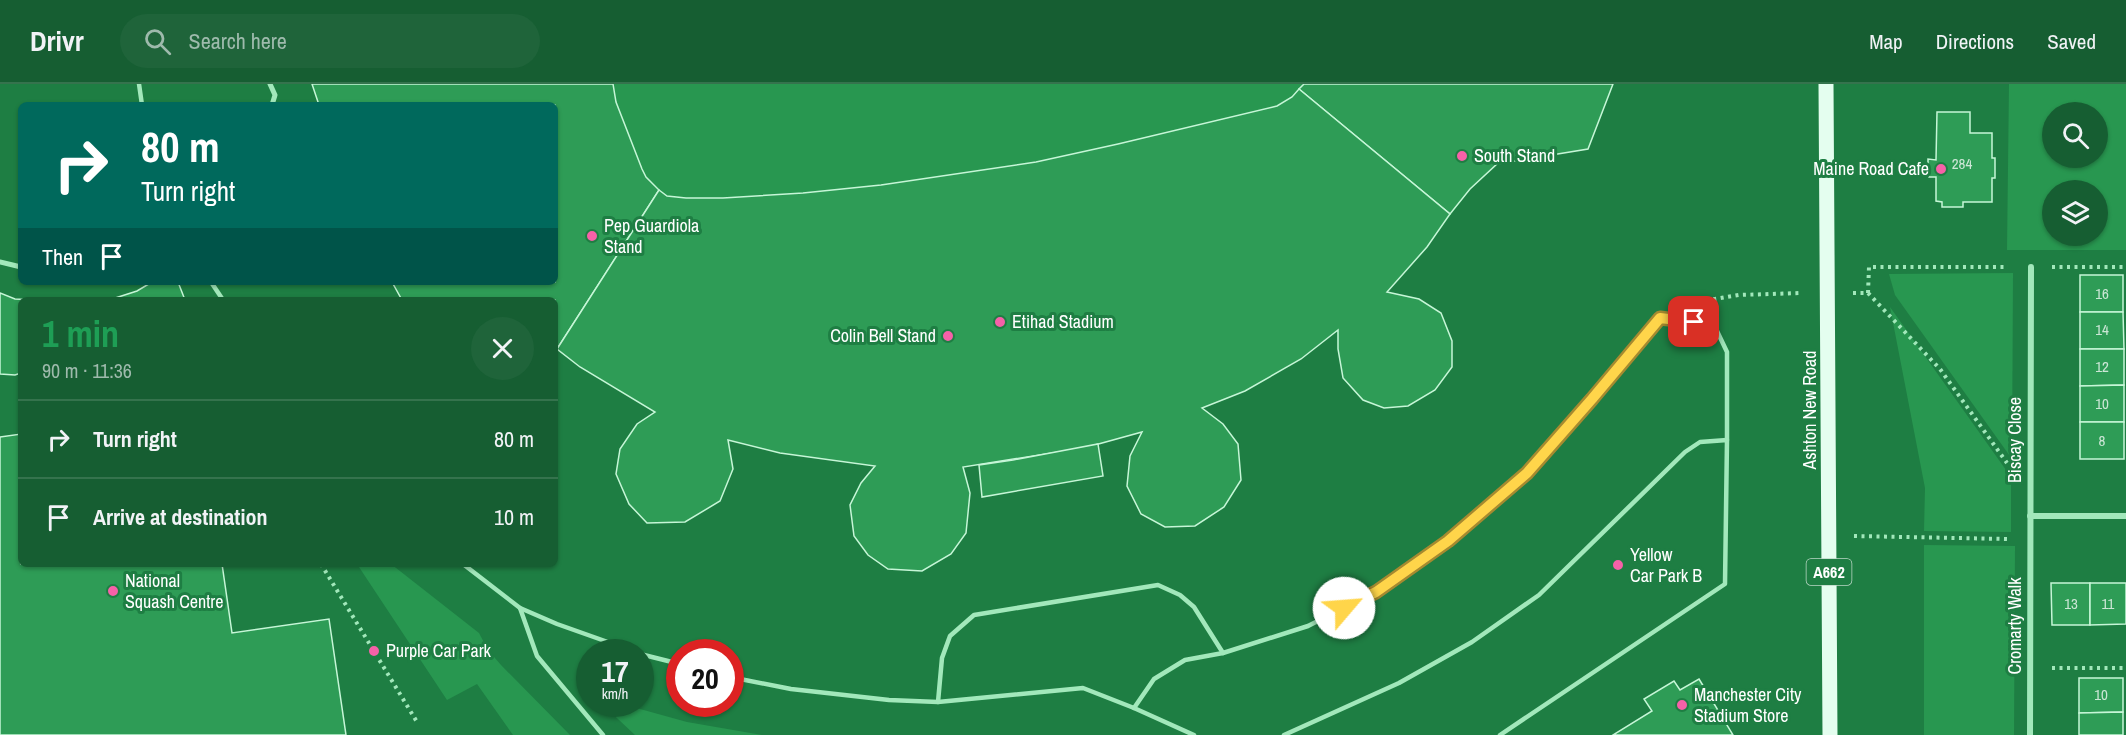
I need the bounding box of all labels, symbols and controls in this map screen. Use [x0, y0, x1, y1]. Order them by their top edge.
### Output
search box [120, 14, 540, 68]
text: Drivr [30, 22, 84, 60]
icon: search [141, 25, 174, 58]
text: Search here [189, 26, 287, 56]
text: Map [1869, 27, 1903, 56]
text: Directions [1936, 27, 2014, 56]
text: Saved [2047, 27, 2096, 56]
map controls [2042, 102, 2108, 246]
button: search [2042, 102, 2108, 168]
text: 80 m [141, 119, 220, 175]
icon: right [42, 126, 120, 204]
place label: South Stand [1474, 143, 1555, 168]
marker: South Stand [1455, 149, 1469, 163]
house number: 284 [1952, 153, 1972, 174]
place label: Maine Road Cafe [1813, 156, 1929, 181]
marker: Maine Road Cafe [1934, 162, 1948, 176]
text: Turn right [141, 173, 235, 209]
button: layers [2042, 180, 2108, 246]
place label: Pep Guardiola Stand [604, 213, 699, 259]
marker: Pep Guardiola Stand [585, 229, 599, 243]
icon: arrive [95, 240, 128, 273]
text: Then [42, 242, 83, 272]
house number: 16 [2095, 283, 2109, 304]
pin [1668, 296, 1719, 347]
icon: arrive [1677, 305, 1710, 338]
place label: Etihad Stadium [1012, 309, 1114, 334]
text: 1 min [42, 310, 119, 358]
marker: Etihad Stadium [993, 315, 1007, 329]
button: close [471, 317, 534, 380]
house number: 14 [2095, 319, 2109, 340]
place label: Colin Bell Stand [830, 323, 936, 348]
marker: Colin Bell Stand [941, 329, 955, 343]
street label: Ashton New Road [1797, 351, 1822, 470]
house number: 12 [2095, 356, 2109, 377]
text: 90 m · 11:36 [42, 357, 132, 384]
house number: 10 [2095, 393, 2109, 414]
street label: Biscay Close [2002, 397, 2027, 483]
icon: right [42, 423, 75, 456]
text: Turn right [93, 424, 177, 454]
text: 80 m [494, 424, 534, 454]
house number: 8 [2099, 430, 2106, 451]
icon: arrive [42, 501, 75, 534]
text: Arrive at destination [93, 502, 267, 532]
text: 10 m [494, 502, 534, 532]
place label: Yellow Car Park B [1630, 542, 1702, 588]
marker: Yellow Car Park B [1611, 558, 1625, 572]
road number: A662 [1806, 559, 1852, 585]
place label: National Squash Centre [125, 568, 223, 614]
position arrow [1312, 576, 1376, 640]
street label: Cromarty Walk [2002, 577, 2027, 675]
marker: National Squash Centre [106, 584, 120, 598]
house number: 13 [2064, 593, 2078, 614]
house number: 11 [2102, 593, 2115, 614]
place label: Purple Car Park [386, 638, 492, 663]
speed limit sign: 20 [666, 639, 744, 717]
marker: Purple Car Park [367, 644, 381, 658]
text: 17 [601, 651, 629, 691]
place label: Manchester City Stadium Store [1694, 682, 1802, 728]
text: km/h [602, 683, 628, 704]
house number: 10 [2094, 684, 2108, 705]
marker: Manchester City Stadium Store [1675, 698, 1689, 712]

